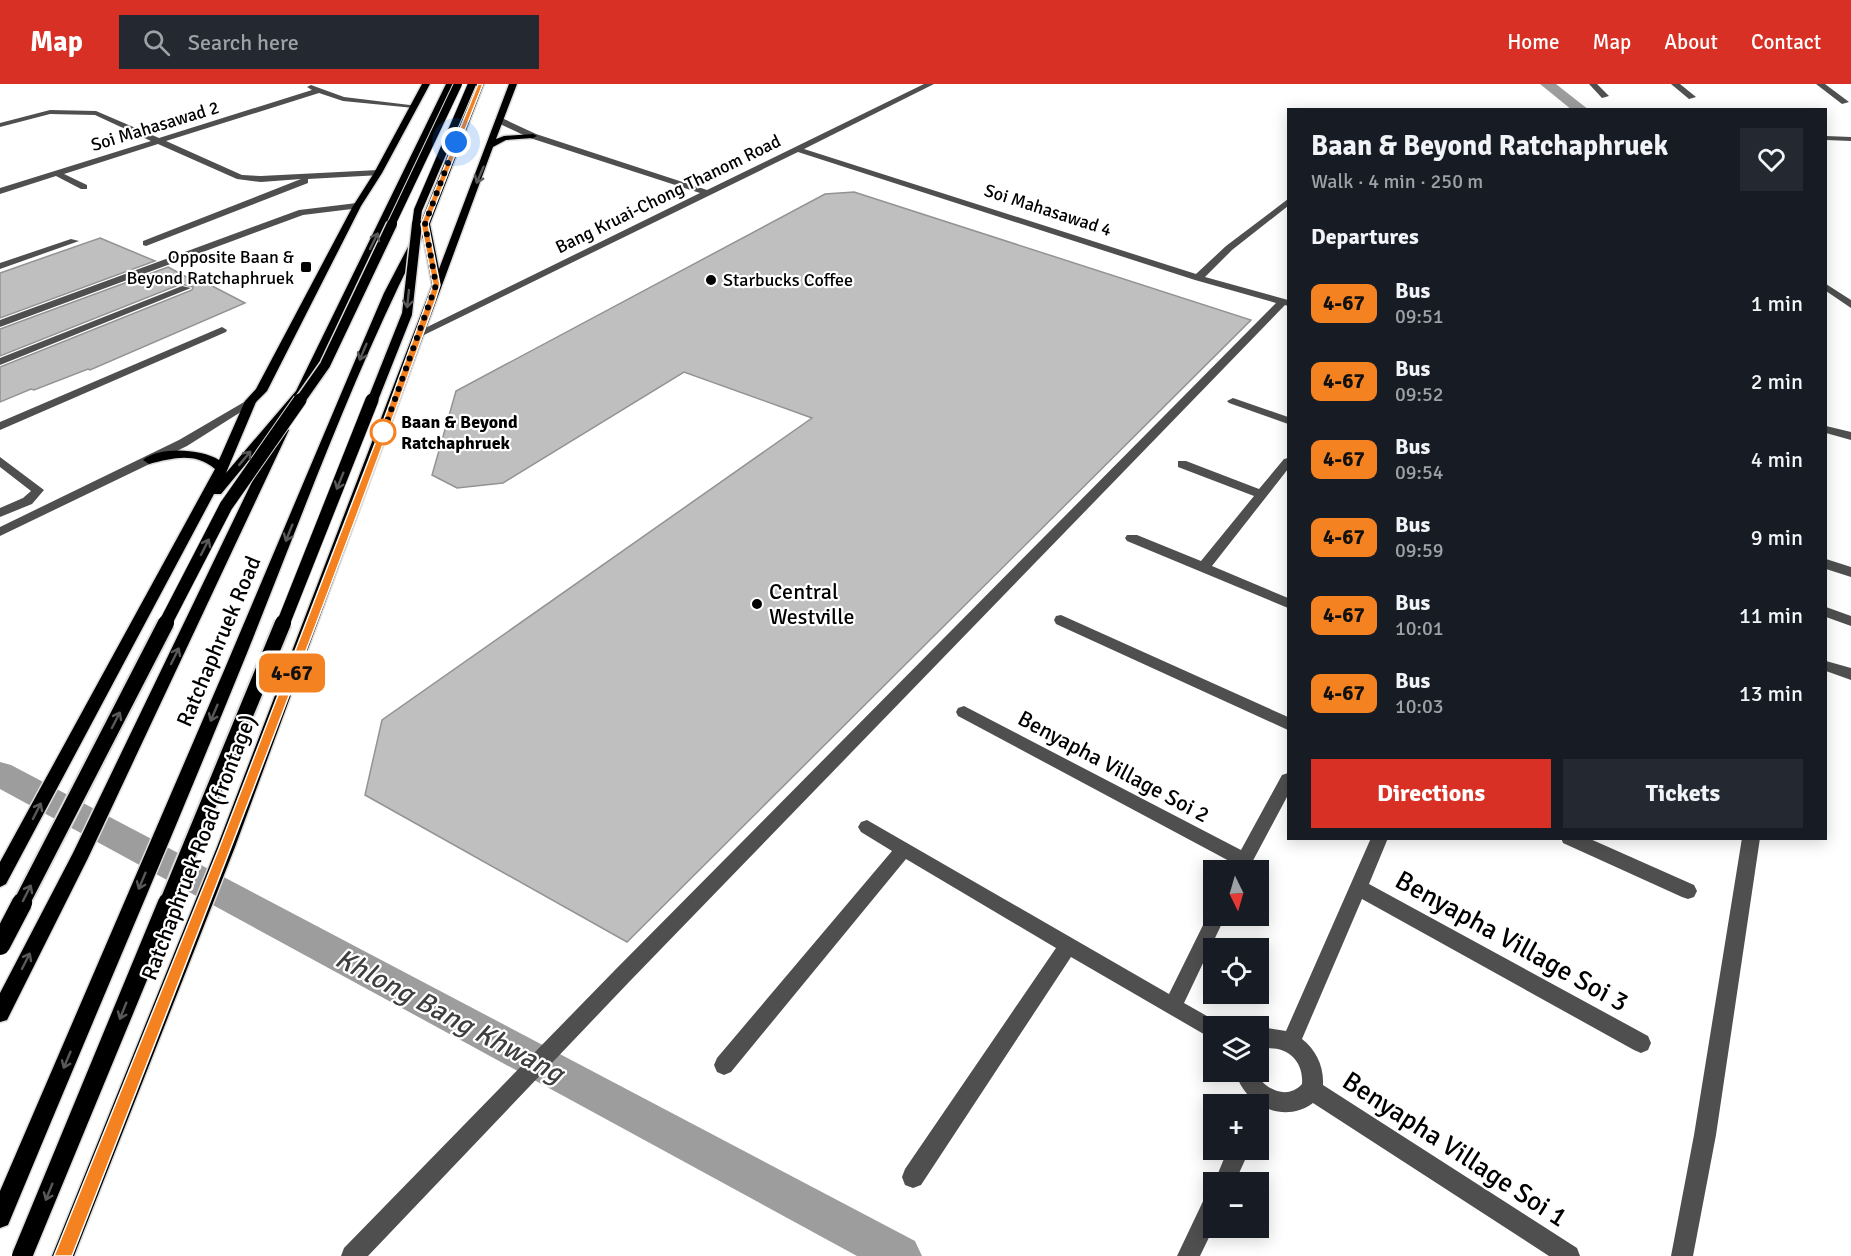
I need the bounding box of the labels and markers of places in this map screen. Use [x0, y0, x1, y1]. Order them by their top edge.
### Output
place label: Opposite Baan & Beyond Ratchaphruek [126, 246, 294, 289]
marker: Opposite Baan & Beyond Ratchaphruek [299, 260, 313, 274]
place label: Starbucks Coffee [723, 269, 853, 291]
marker: Starbucks Coffee [704, 273, 718, 287]
place label: Baan & Beyond Ratchaphruek [401, 411, 518, 454]
marker: Baan & Beyond Ratchaphruek [370, 419, 396, 445]
place label: Central Westville [769, 578, 855, 630]
marker: Central Westville [750, 597, 764, 611]

